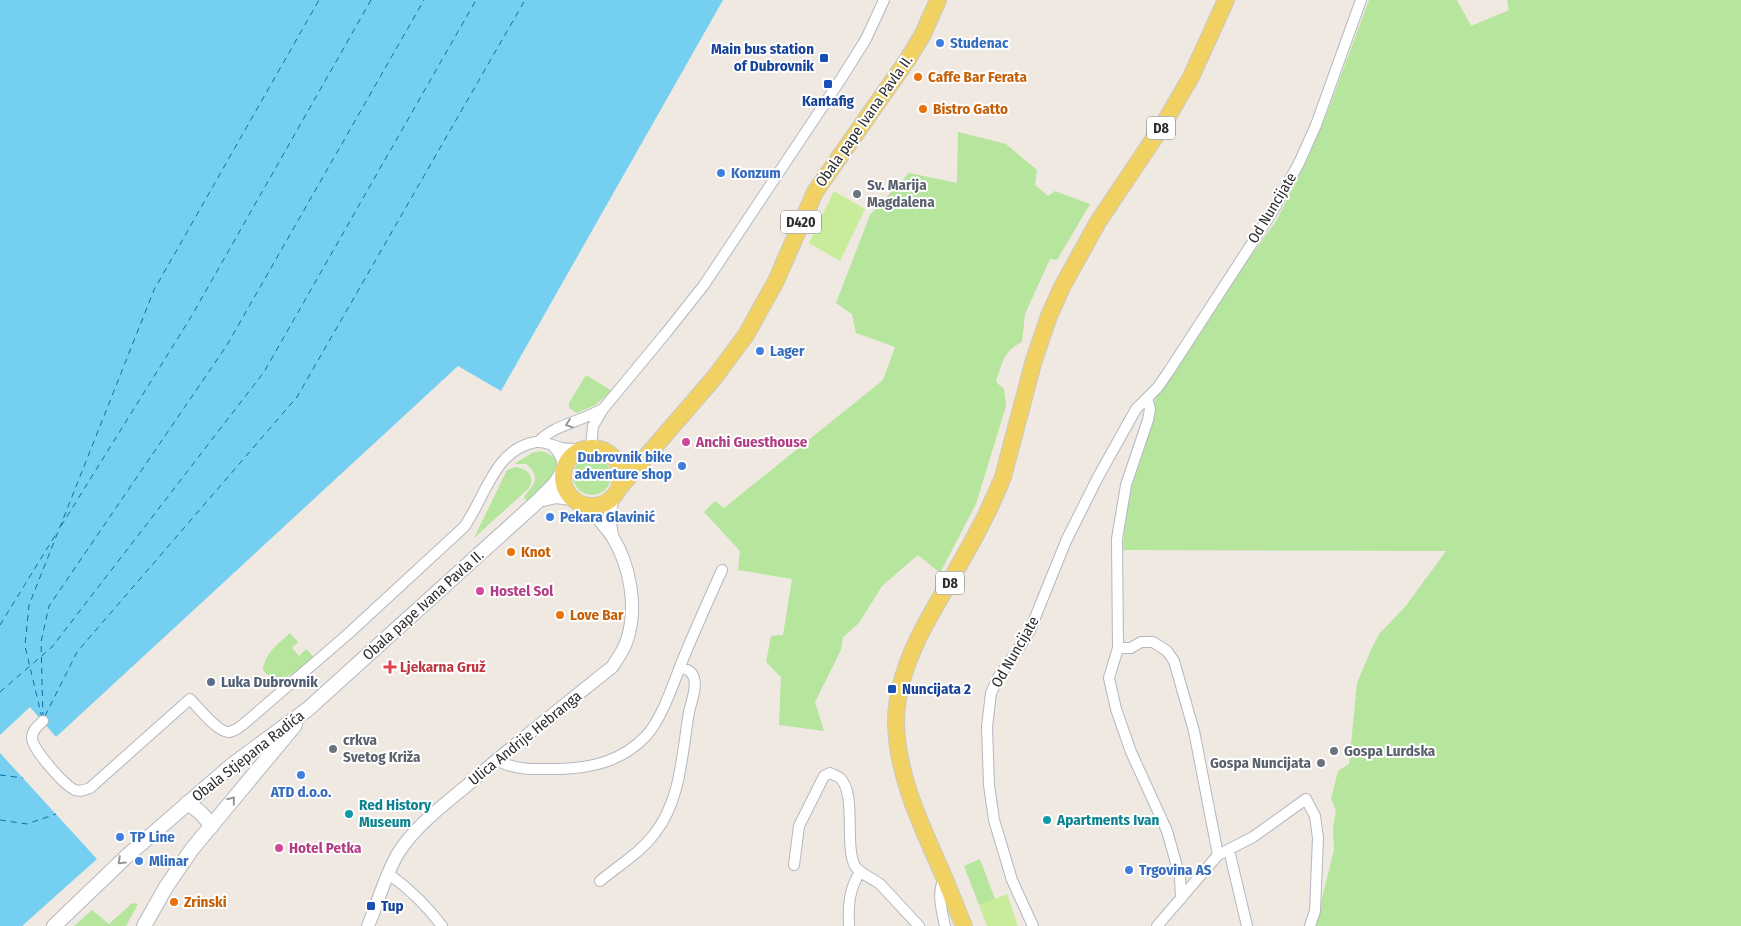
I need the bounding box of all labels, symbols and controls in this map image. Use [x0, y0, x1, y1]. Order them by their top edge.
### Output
place label: Studenac [950, 34, 1009, 52]
marker: Studenac [934, 37, 946, 49]
place label: Main bus station of Dubrovnik [711, 40, 814, 75]
street label: Obala pape Ivana Pavla II. [812, 52, 916, 190]
marker: Main bus station of Dubrovnik [818, 52, 830, 64]
place label: Caffe Bar Ferata [928, 68, 1027, 86]
marker: Caffe Bar Ferata [912, 71, 924, 83]
marker: Kantafig [822, 78, 834, 90]
place label: Kantafig [802, 92, 855, 110]
place label: Bistro Gatto [933, 100, 1008, 118]
marker: Bistro Gatto [917, 103, 929, 115]
road number: D8 [1147, 116, 1175, 140]
place label: Konzum [731, 164, 781, 182]
marker: Konzum [715, 167, 727, 179]
street label: Od Nuncijate [1244, 169, 1300, 247]
place label: Sv. Marija Magdalena [867, 176, 935, 211]
marker: Sv. Marija Magdalena [851, 188, 863, 200]
road number: D420 [781, 210, 821, 233]
place label: Lager [770, 342, 805, 360]
marker: Lager [754, 345, 766, 357]
one-way arrow [566, 418, 574, 428]
place label: Anchi Guesthouse [695, 433, 808, 451]
marker: Anchi Guesthouse [680, 436, 692, 448]
place label: Dubrovnik bike adventure shop [575, 448, 672, 483]
marker: Dubrovnik bike adventure shop [676, 460, 688, 472]
place label: Pekara Glavinić [560, 508, 656, 526]
marker: Pekara Glavinić [544, 511, 556, 523]
place label: Knot [521, 543, 552, 561]
street label: Obala pape Ivana Pavla II. [359, 546, 487, 664]
marker: Knot [505, 546, 517, 558]
road number: D8 [936, 572, 964, 594]
place label: Hostel Sol [490, 582, 554, 600]
marker: Hostel Sol [474, 585, 486, 597]
place label: Love Bar [570, 606, 624, 624]
marker: Love Bar [554, 609, 566, 621]
street label: Od Nuncijate [987, 613, 1043, 691]
place label: Ljekarna Gruž [400, 658, 486, 676]
marker: Ljekarna Gruž [384, 661, 396, 673]
place label: Luka Dubrovnik [221, 673, 318, 691]
marker: Luka Dubrovnik [205, 676, 217, 688]
place label: Nuncijata 2 [902, 680, 971, 698]
marker: Nuncijata 2 [886, 683, 898, 695]
street label: Ulica Andrije Hebranga [465, 687, 585, 789]
street label: Obala Stjepana Radića [188, 707, 308, 805]
place label: crkva Svetog Križa [343, 731, 421, 766]
place label: Gospa Lurdska [1344, 742, 1436, 760]
marker: crkva Svetog Križa [327, 743, 339, 755]
marker: Gospa Lurdska [1328, 745, 1340, 757]
place label: Gospa Nuncijata [1210, 754, 1312, 772]
marker: Gospa Nuncijata [1315, 757, 1327, 769]
marker: ATD d.o.o. [295, 769, 307, 781]
place label: ATD d.o.o. [270, 783, 332, 801]
place label: Red History Museum [359, 796, 432, 831]
one-way arrow [226, 797, 234, 806]
marker: Red History Museum [343, 808, 355, 820]
place label: Apartments Ivan [1056, 811, 1160, 829]
marker: Apartments Ivan [1041, 814, 1053, 826]
place label: TP Line [130, 828, 175, 846]
marker: TP Line [114, 831, 126, 843]
place label: Hotel Petka [289, 839, 362, 857]
marker: Hotel Petka [273, 842, 285, 854]
place label: Mlinar [149, 852, 189, 870]
one-way arrow [118, 855, 127, 864]
marker: Mlinar [133, 855, 145, 867]
place label: Trgovina AS [1139, 861, 1212, 879]
marker: Trgovina AS [1123, 864, 1135, 876]
place label: Zrinski [184, 893, 227, 911]
marker: Zrinski [168, 896, 180, 908]
place label: Tup [381, 897, 404, 915]
marker: Tup [365, 900, 377, 912]

